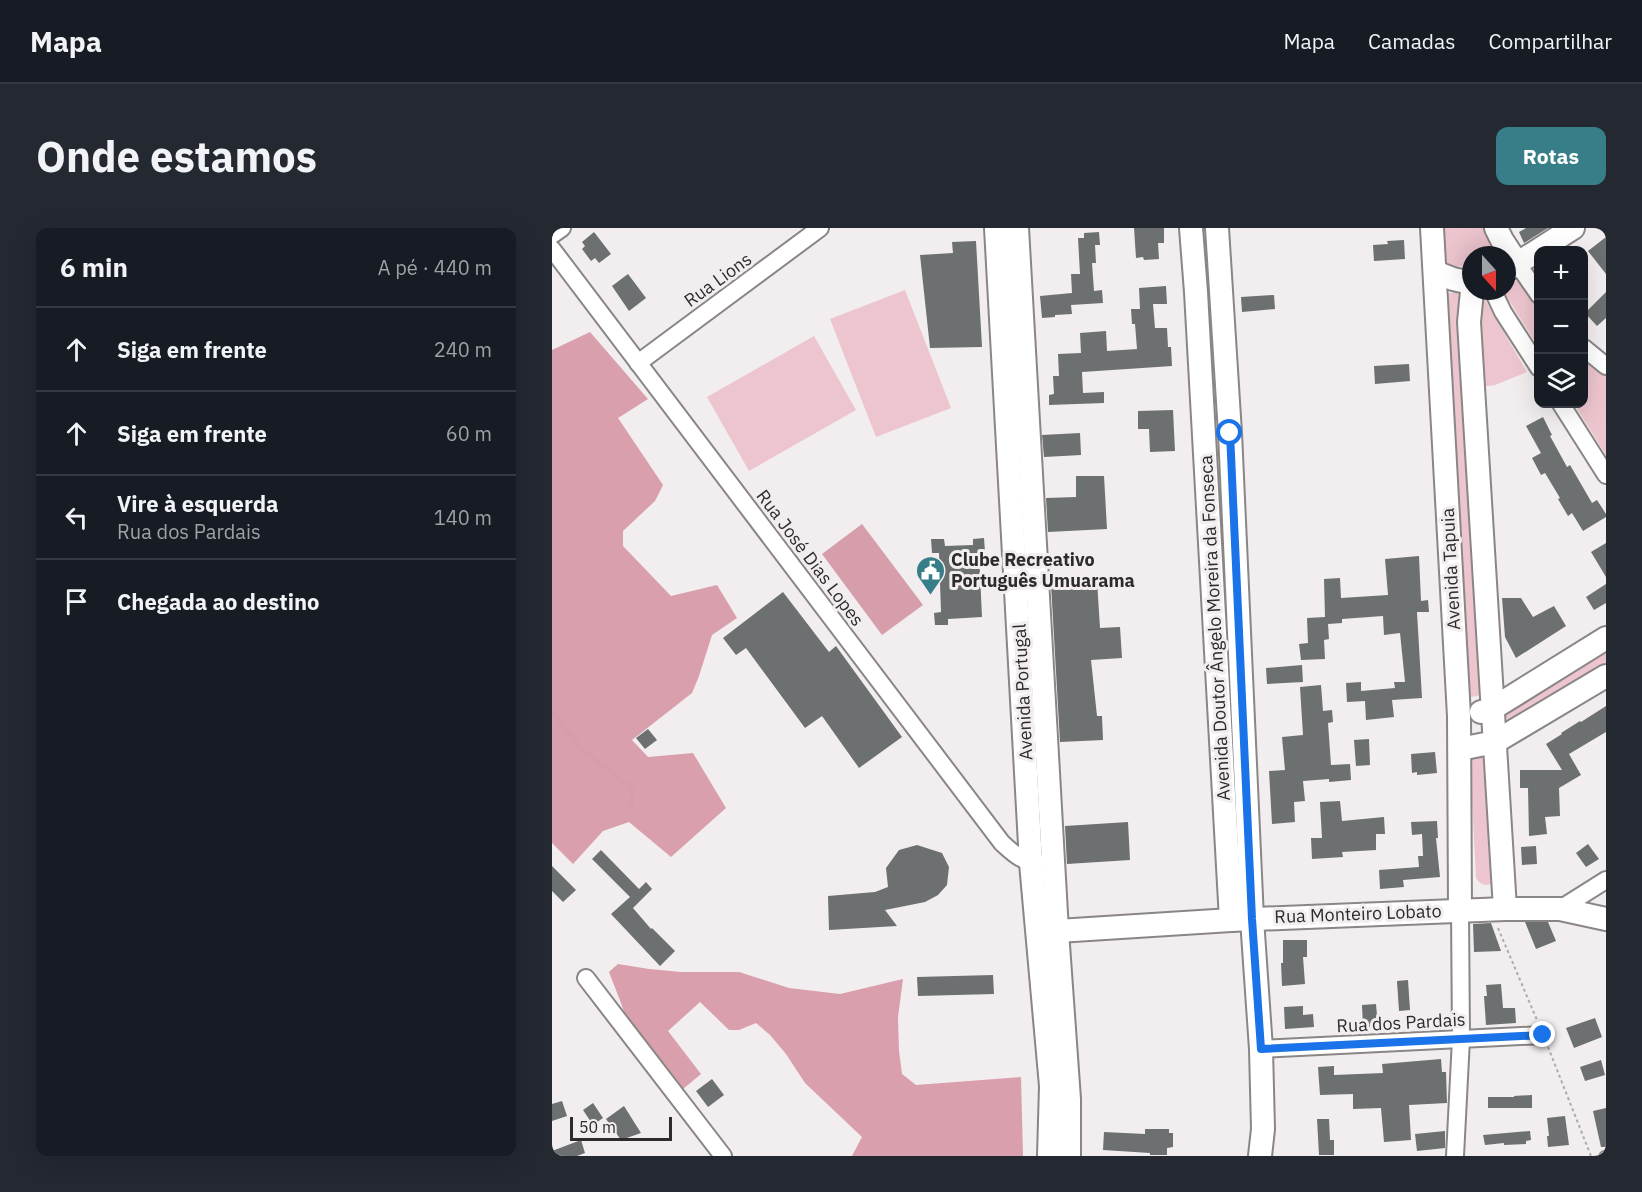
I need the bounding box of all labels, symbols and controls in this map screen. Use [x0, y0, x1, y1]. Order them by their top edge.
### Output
text: Mapa [30, 23, 102, 60]
text: Mapa [1283, 27, 1335, 55]
text: Camadas [1368, 27, 1455, 55]
text: Compartilhar [1488, 27, 1612, 55]
button: Rotas [1496, 127, 1606, 185]
text: Onde estamos [36, 129, 317, 184]
north arrow [1462, 246, 1516, 300]
map controls [1534, 246, 1588, 408]
button: + [1534, 246, 1588, 300]
street label: Rua Lions [679, 247, 756, 312]
text: 6 min [60, 250, 128, 284]
text: A pé · 440 m [378, 254, 492, 281]
button: − [1534, 300, 1588, 354]
icon: ahead [60, 333, 93, 366]
text: Siga em frente [117, 335, 267, 364]
text: 240 m [434, 336, 492, 363]
button: layers [1534, 354, 1588, 408]
icon: ahead [60, 417, 93, 450]
text: Siga em frente [117, 419, 267, 448]
route start [1216, 419, 1242, 445]
text: 60 m [446, 420, 492, 447]
street label: Avenida Doutor Ângelo Moreira da Fonseca [1194, 454, 1235, 801]
street label: Rua José Dias Lopes [752, 485, 869, 631]
text: Vire à esquerda [117, 489, 279, 518]
icon: left [60, 501, 93, 534]
text: 140 m [434, 504, 492, 531]
street label: Avenida Tapuia [1436, 507, 1465, 631]
text: Rua dos Pardais [117, 518, 261, 545]
place label: Clube Recreativo Português Umuarama [951, 548, 1135, 592]
public building icon: Clube Recreativo Português Umuarama [914, 554, 946, 596]
icon: arrive [60, 585, 93, 618]
text: Chegada ao destino [117, 587, 320, 616]
street label: Avenida Portugal [1007, 623, 1038, 761]
street label: Rua Monteiro Lobato [1274, 899, 1442, 928]
street label: Rua dos Pardais [1336, 1008, 1466, 1037]
route end [1529, 1021, 1555, 1047]
scale bar [570, 1114, 672, 1142]
text: 50 m [579, 1117, 616, 1137]

